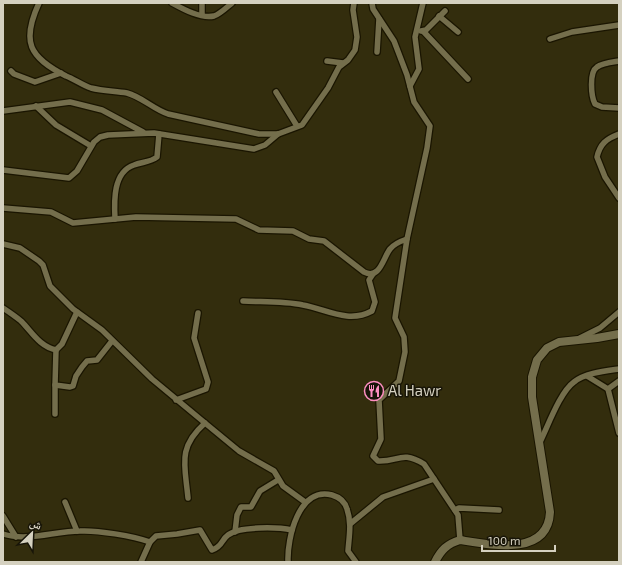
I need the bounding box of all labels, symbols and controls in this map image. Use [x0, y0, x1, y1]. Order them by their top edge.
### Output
restaurant icon: Al Hawr [363, 380, 385, 402]
place label: Al Hawr [388, 381, 441, 399]
north arrow [12, 513, 52, 553]
text: ش [27, 515, 45, 534]
scale bar [482, 527, 555, 553]
text: 100 m [488, 533, 520, 547]

